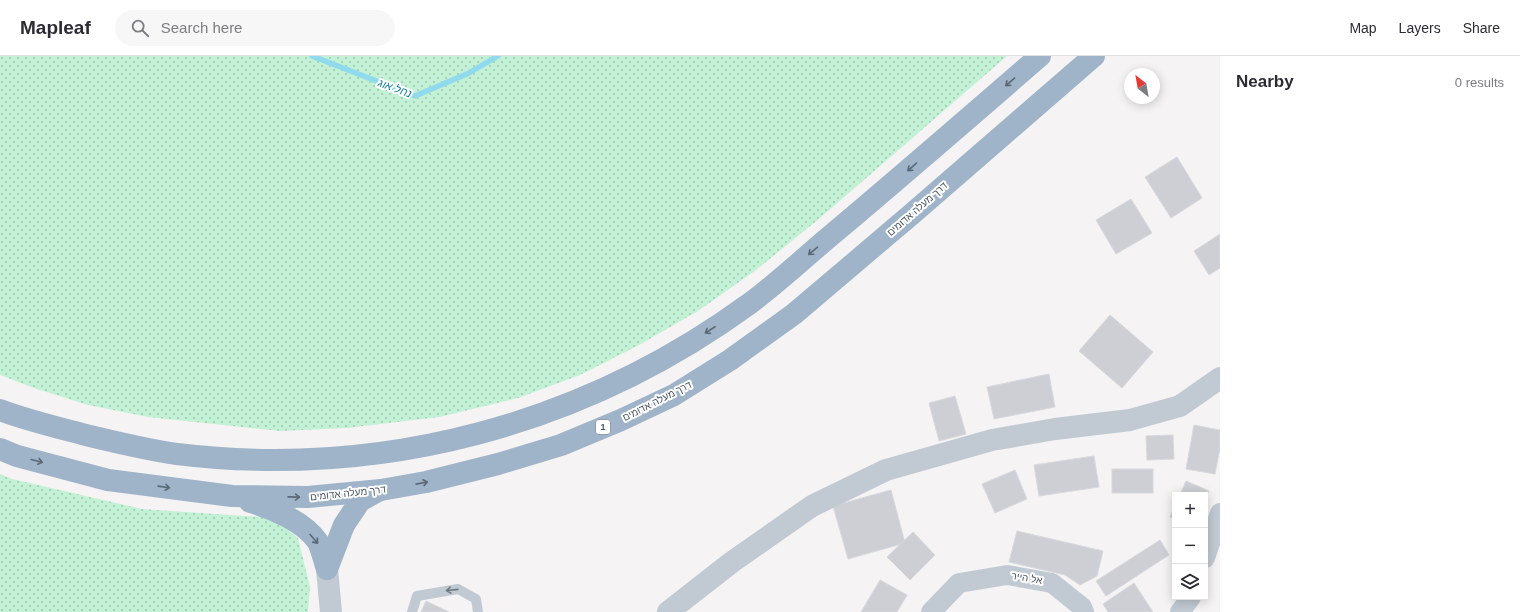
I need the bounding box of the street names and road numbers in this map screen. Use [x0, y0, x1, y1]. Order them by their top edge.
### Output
street label: דרך מעלה אדומים [885, 180, 950, 238]
street label: דרך מעלה אדומים [621, 379, 694, 423]
road number: 1 [596, 420, 610, 434]
street label: דרך מעלה אדומים [310, 484, 387, 502]
street label: אל הייר [1011, 570, 1044, 586]

